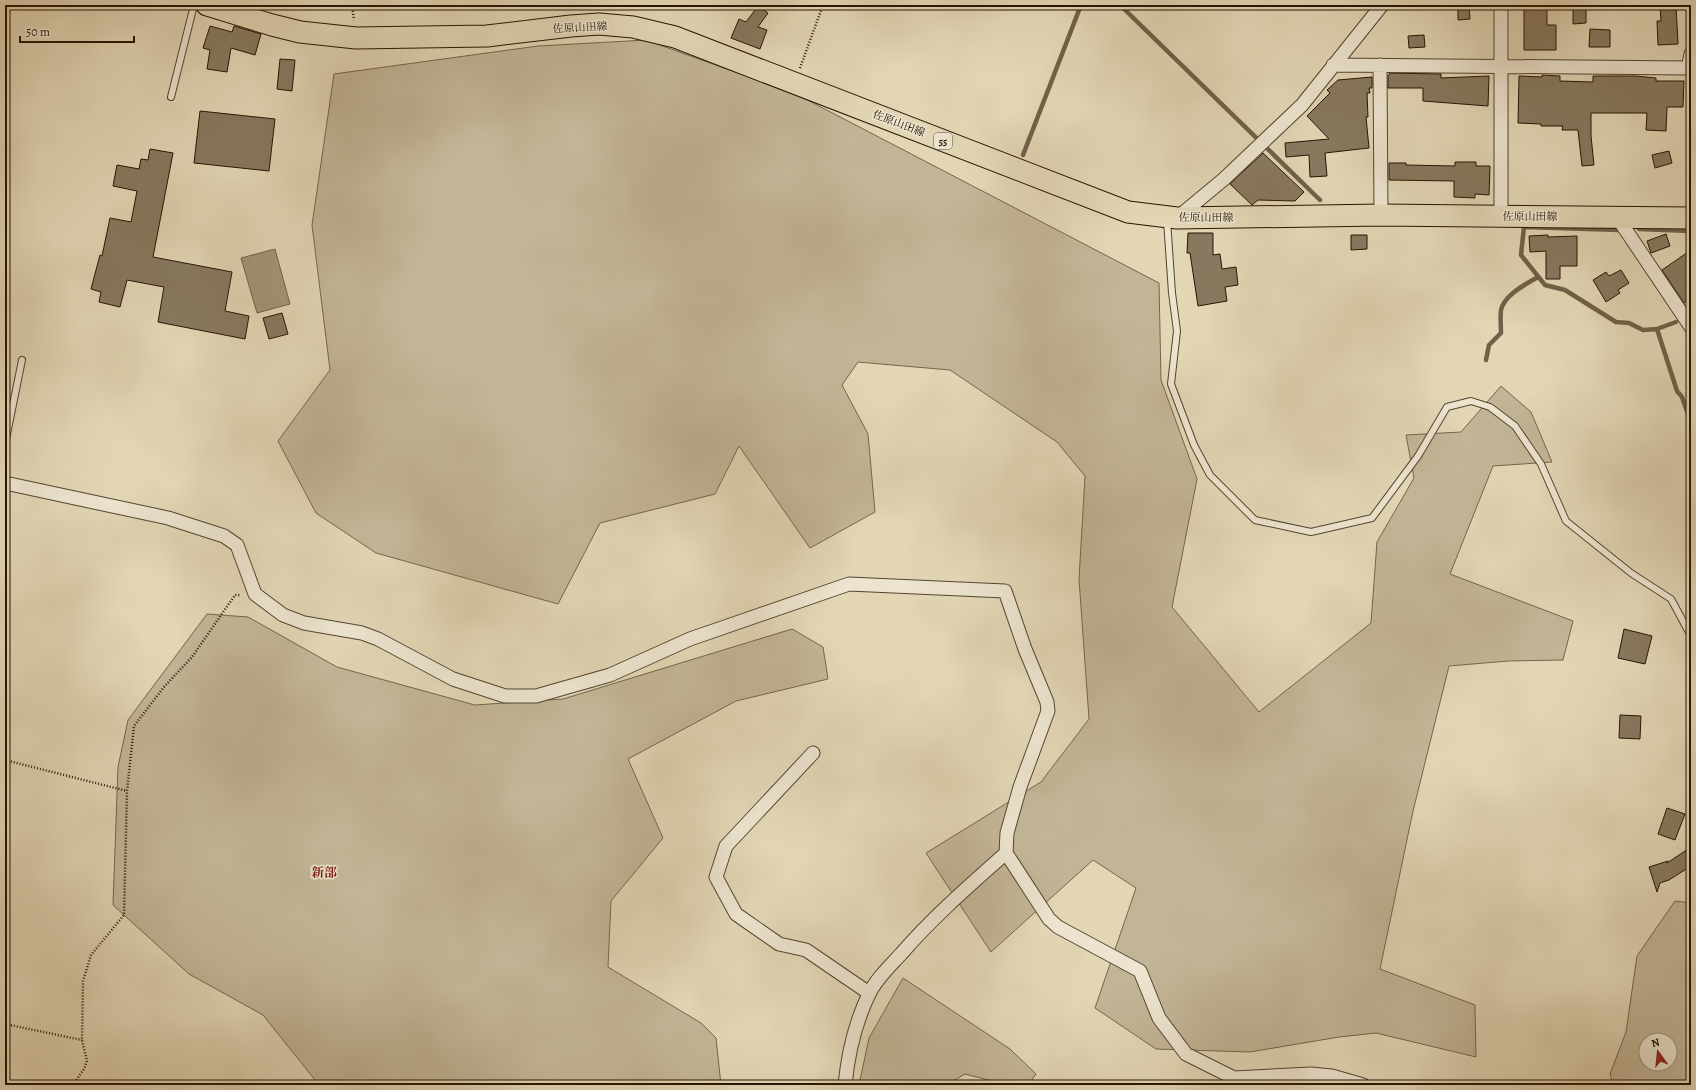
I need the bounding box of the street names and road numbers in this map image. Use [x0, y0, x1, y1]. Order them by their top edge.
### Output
street label: 佐原山田線 [552, 19, 608, 36]
street label: 佐原山田線 [870, 107, 927, 140]
road number: 55 [934, 133, 952, 149]
street label: 佐原山田線 [1503, 209, 1558, 224]
street label: 佐原山田線 [1179, 210, 1234, 225]

